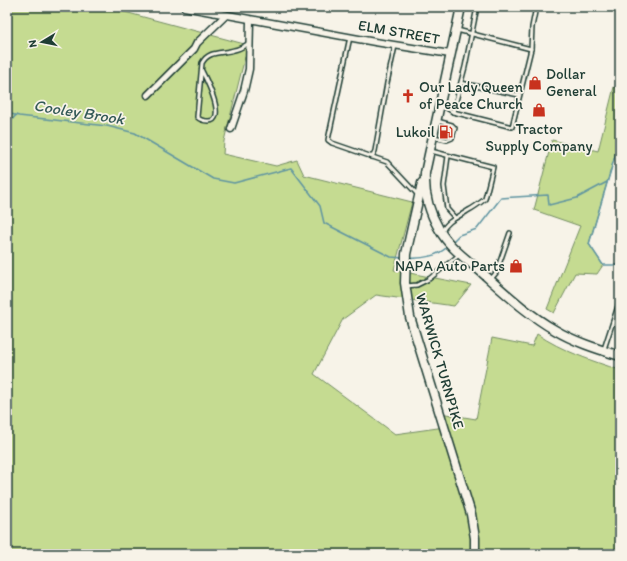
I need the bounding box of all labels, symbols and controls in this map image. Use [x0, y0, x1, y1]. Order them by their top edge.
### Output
street label: ELM STREET [357, 16, 442, 48]
north arrow [22, 22, 62, 62]
text: N [26, 39, 40, 48]
place label: Dollar General [546, 65, 598, 100]
shop icon: Dollar General [527, 75, 543, 91]
place label: Our Lady Queen of Peace Church [419, 78, 523, 113]
church icon: Our Lady Queen of Peace Church [400, 88, 416, 104]
water label: Cooley Brook [32, 95, 126, 129]
shop icon: Tractor Supply Company [531, 102, 547, 118]
place label: Tractor Supply Company [486, 120, 592, 155]
place label: Lukoil [396, 123, 436, 141]
fuel station icon: Lukoil [438, 124, 454, 140]
place label: NAPA Auto Parts [395, 257, 505, 275]
shop icon: NAPA Auto Parts [508, 258, 524, 274]
street label: WARWICK TURNPIKE [412, 291, 468, 431]

